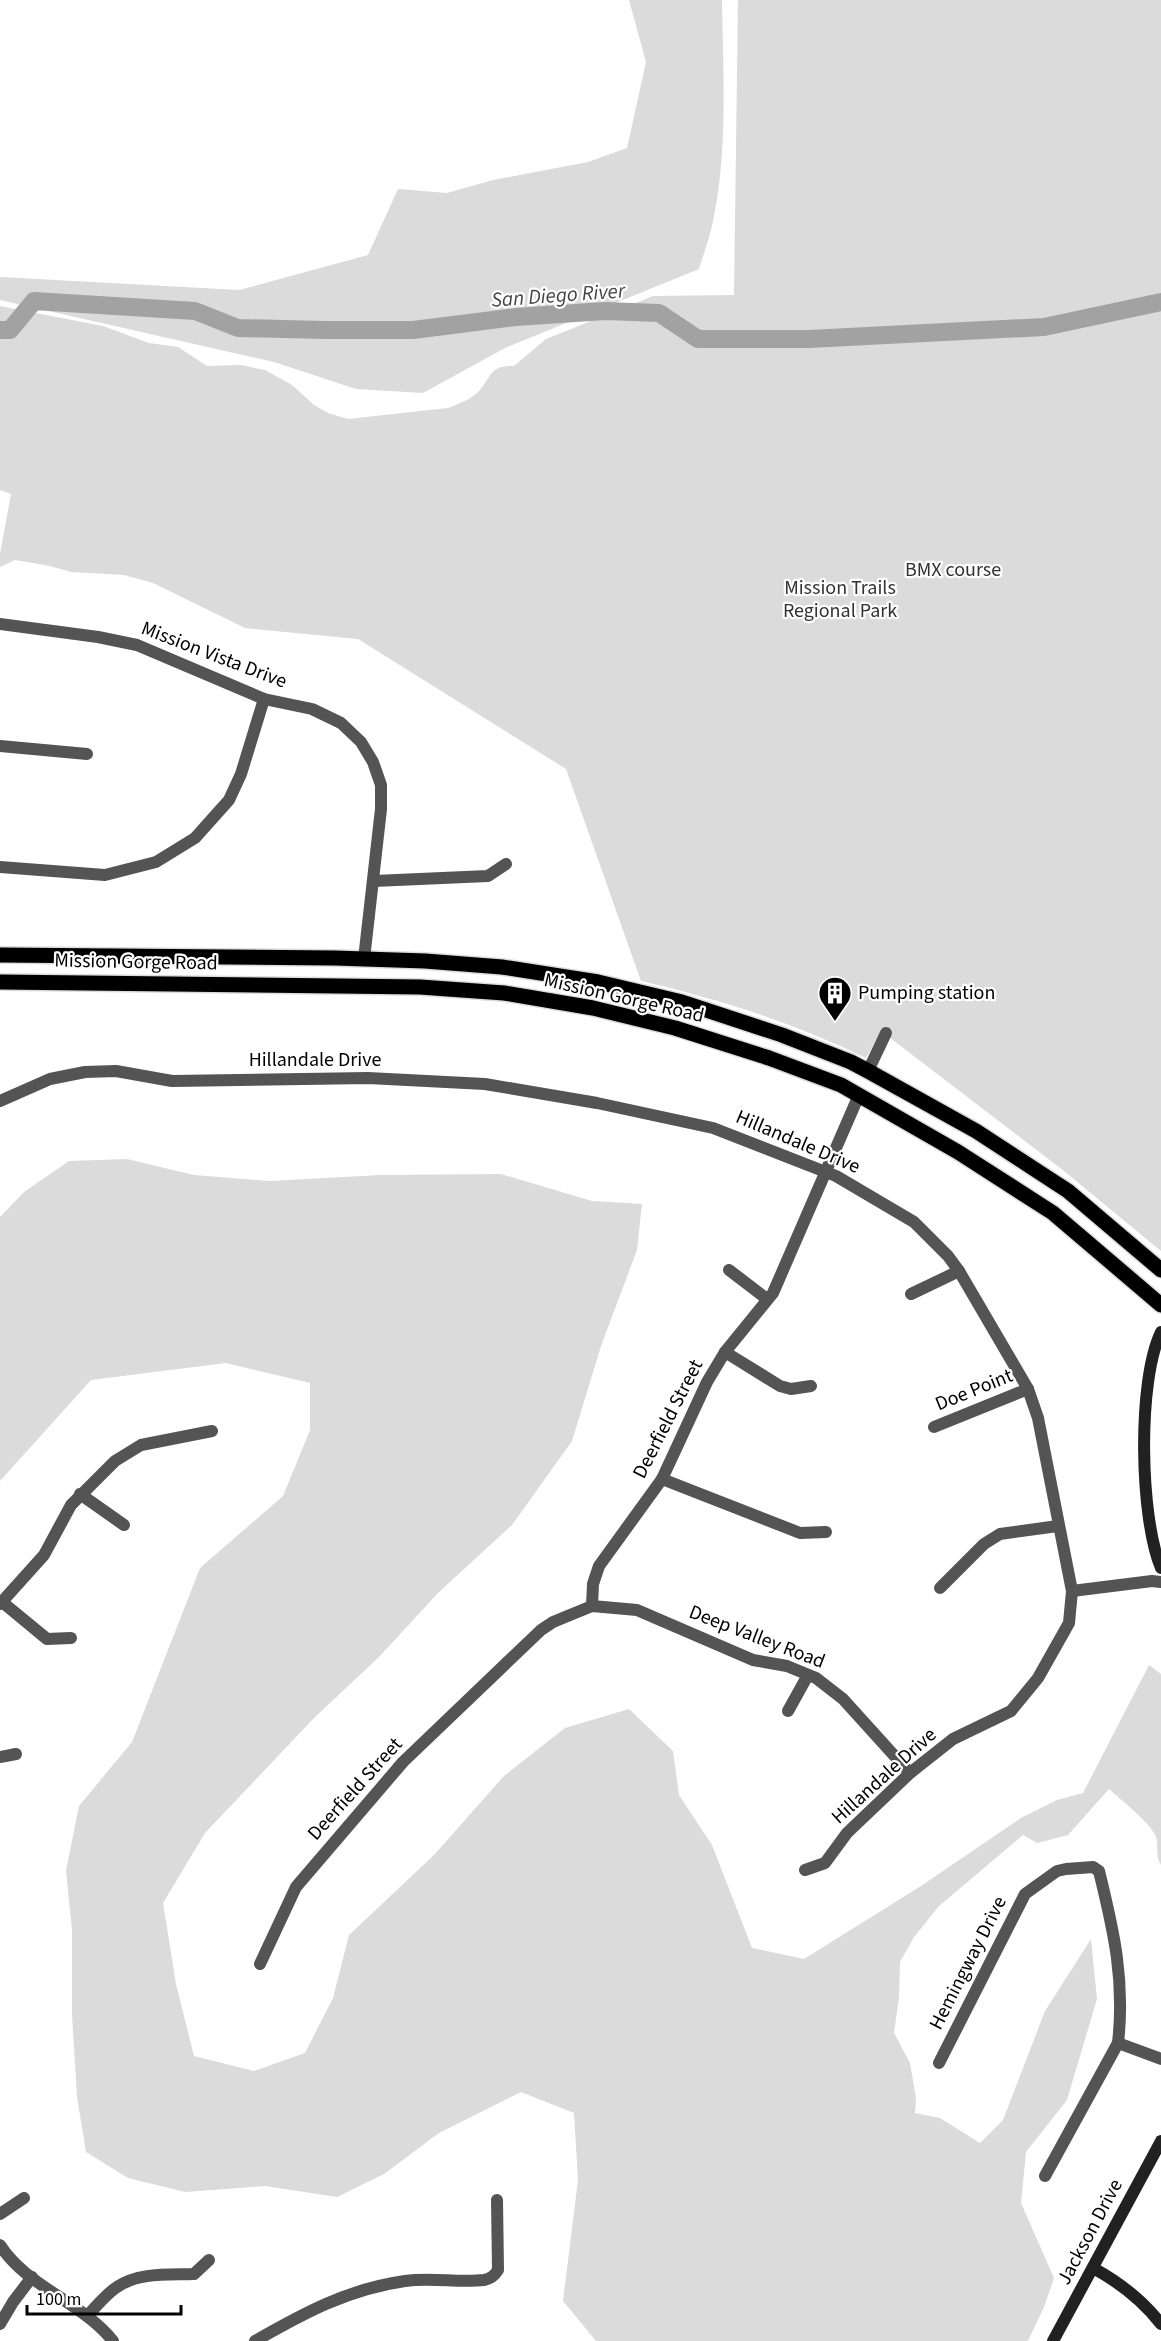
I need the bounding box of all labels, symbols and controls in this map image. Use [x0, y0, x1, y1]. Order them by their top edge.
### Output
water label: San Diego River [490, 275, 627, 315]
park label: BMX course [905, 556, 1001, 584]
park label: Mission Trails Regional Park [783, 574, 897, 625]
street label: Mission Vista Drive [137, 614, 291, 696]
street label: Mission Gorge Road [54, 947, 218, 977]
street label: Mission Gorge Road [541, 966, 707, 1030]
building icon: Pumping station [817, 975, 853, 1022]
place label: Pumping station [858, 979, 995, 1007]
street label: Hillandale Drive [249, 1046, 381, 1074]
street label: Hillandale Drive [731, 1103, 865, 1181]
street label: Deerfield Street [626, 1354, 710, 1483]
street label: Doe Point [931, 1362, 1017, 1418]
street label: Deep Valley Road [685, 1598, 829, 1676]
street label: Hillandale Drive [825, 1721, 943, 1831]
street label: Deerfield Street [301, 1731, 409, 1847]
street label: Hemingway Drive [922, 1891, 1014, 2035]
street label: Jackson Drive [1050, 2174, 1130, 2290]
scale bar [27, 2278, 182, 2316]
text: 100 m [36, 2287, 81, 2312]

